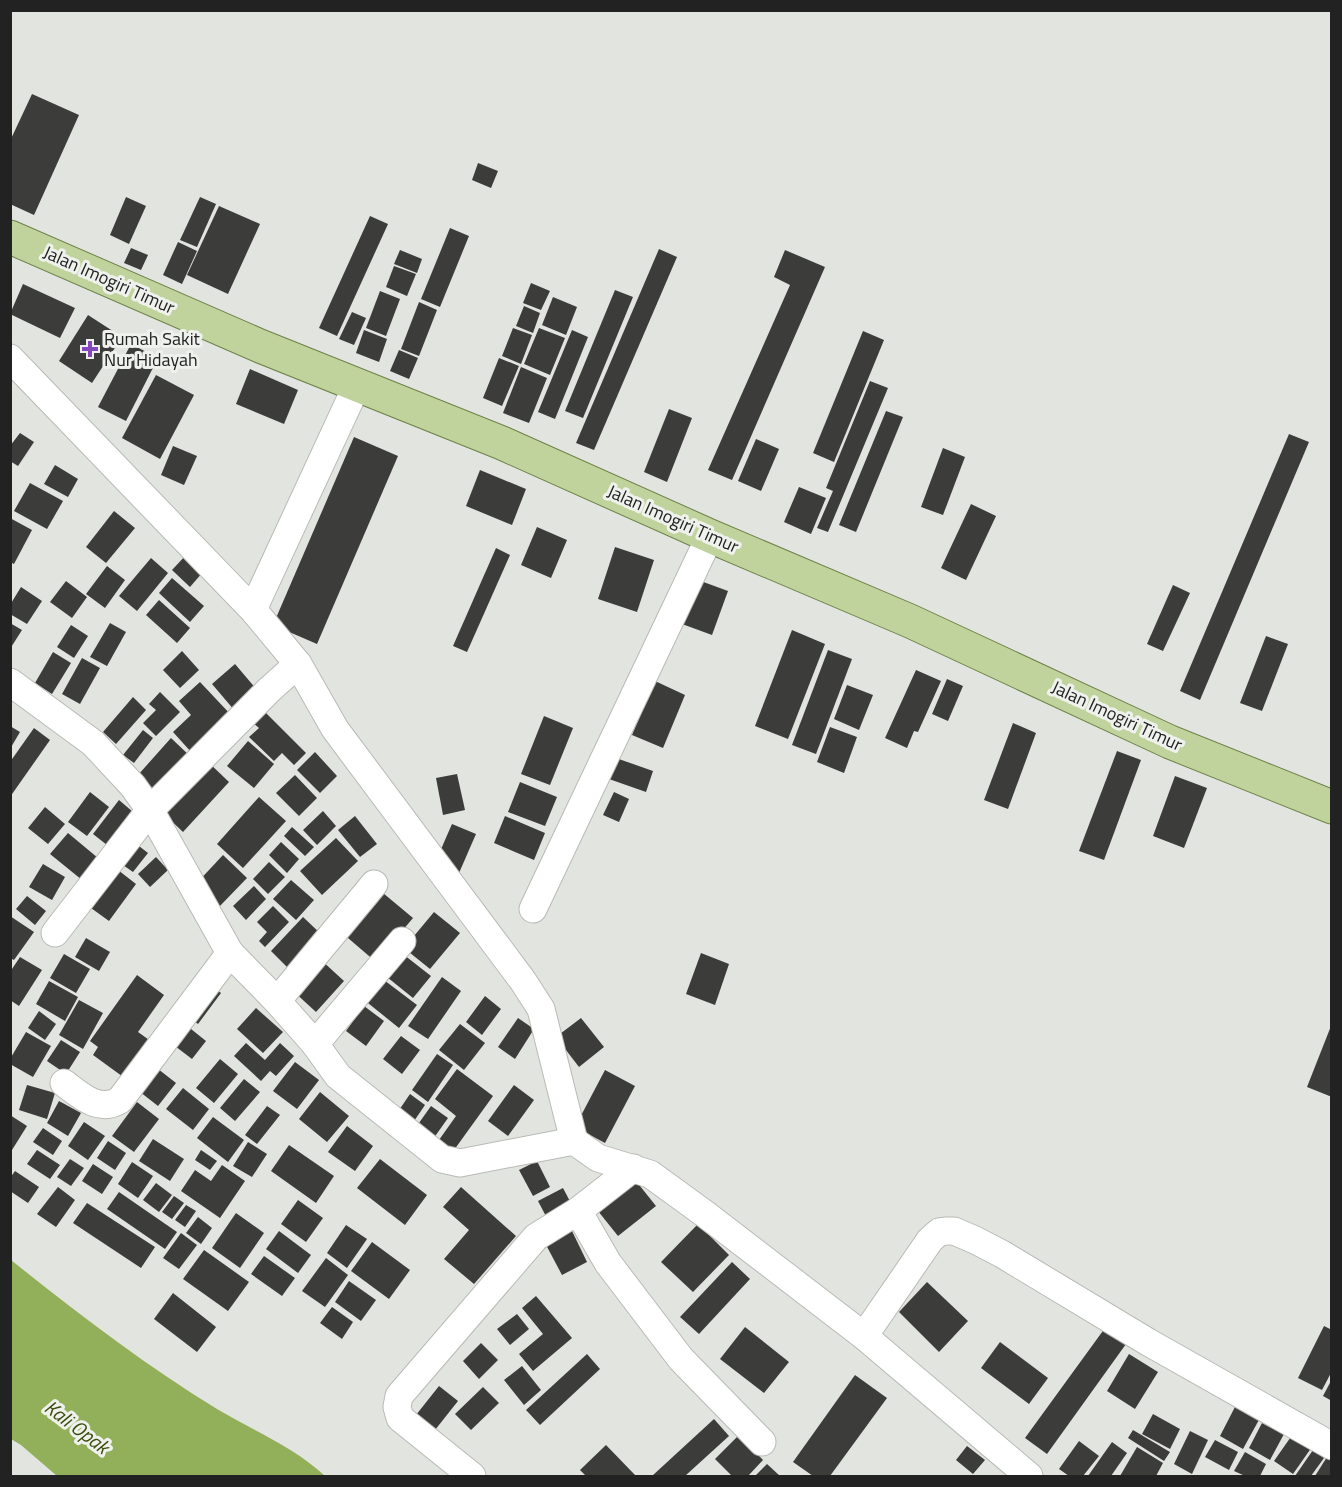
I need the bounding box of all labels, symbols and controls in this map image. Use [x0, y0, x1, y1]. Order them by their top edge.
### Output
street label: Jalan Imogiri Timur [39, 238, 179, 321]
place label: Rumah Sakit Nur Hidayah [104, 325, 201, 373]
marker: Rumah Sakit Nur Hidayah [81, 340, 99, 358]
street label: Jalan Imogiri Timur [603, 477, 743, 560]
street label: Jalan Imogiri Timur [1047, 673, 1187, 758]
water label: Kali Opak [38, 1392, 118, 1463]

